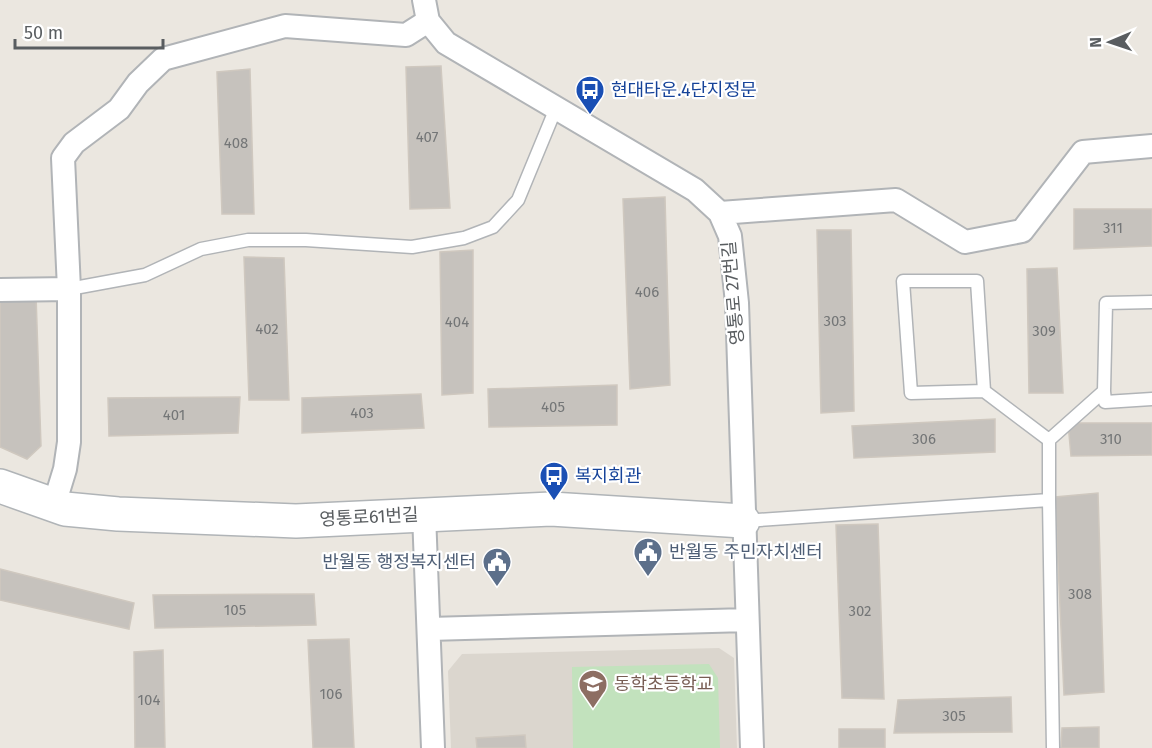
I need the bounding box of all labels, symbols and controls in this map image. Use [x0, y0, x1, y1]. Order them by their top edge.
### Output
scale bar [15, 12, 164, 50]
north arrow [1080, 12, 1140, 72]
text: 50 m [24, 22, 63, 44]
text: N [1086, 37, 1105, 48]
bus stop icon: 현대타운.4단지정문 [574, 74, 606, 116]
place label: 현대타운.4단지정문 [611, 79, 757, 101]
house number: 407 [416, 128, 439, 146]
house number: 408 [224, 134, 248, 152]
house number: 311 [1103, 219, 1123, 237]
street label: 영통로 27번길 [717, 240, 749, 346]
house number: 406 [635, 283, 659, 301]
house number: 303 [823, 312, 847, 330]
house number: 404 [445, 313, 469, 331]
house number: 402 [255, 320, 279, 338]
house number: 309 [1032, 322, 1056, 340]
house number: 405 [541, 398, 565, 416]
house number: 403 [350, 404, 374, 422]
house number: 401 [163, 406, 185, 424]
house number: 306 [912, 430, 936, 448]
house number: 310 [1100, 430, 1122, 448]
bus stop icon: 복지회관 [538, 460, 570, 502]
place label: 복지회관 [575, 465, 642, 487]
street label: 영통로61번길 [319, 503, 419, 531]
public building icon: 반월동 주민자치센터 [632, 536, 664, 578]
place label: 반월동 주민자치센터 [669, 541, 823, 563]
public building icon: 반월동 행정복지센터 [481, 546, 513, 588]
place label: 반월동 행정복지센터 [322, 551, 476, 573]
house number: 308 [1068, 585, 1092, 603]
house number: 105 [224, 601, 246, 619]
house number: 302 [848, 602, 872, 620]
school or university icon: 동학초등학교 [577, 668, 609, 710]
place label: 동학초등학교 [614, 673, 713, 695]
house number: 106 [320, 685, 342, 703]
house number: 104 [138, 691, 160, 709]
house number: 305 [942, 707, 966, 725]

